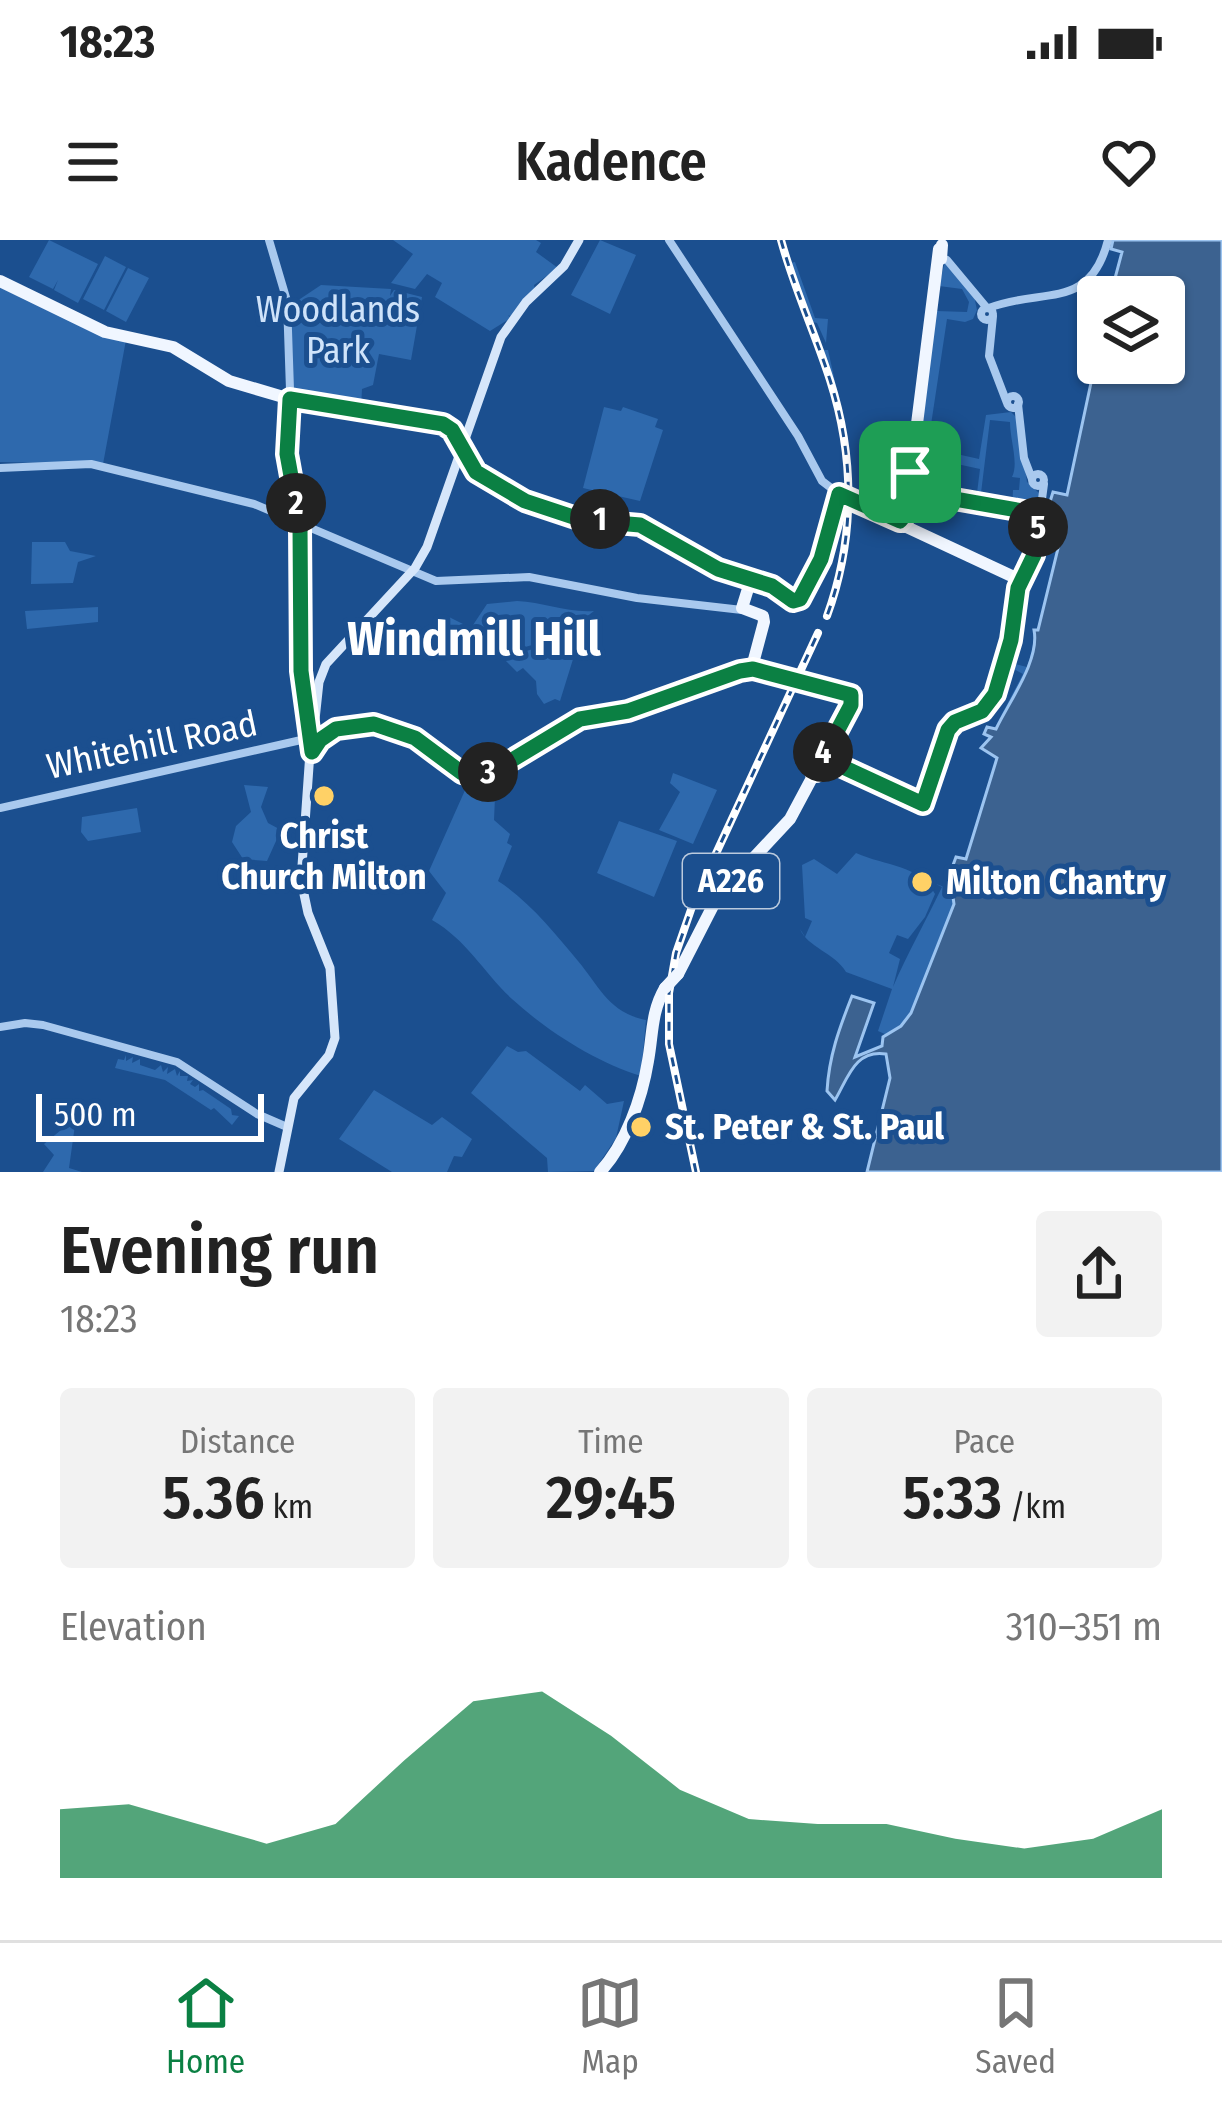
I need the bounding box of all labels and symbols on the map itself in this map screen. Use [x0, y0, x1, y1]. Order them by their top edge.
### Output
park label: Woodlands Park [256, 288, 420, 373]
pin [859, 421, 961, 523]
pin: 2 [266, 473, 326, 533]
pin: 1 [570, 489, 630, 549]
pin: 5 [1008, 497, 1068, 557]
district label: Windmill Hill [347, 610, 602, 668]
street label: Whitehill Road [43, 701, 261, 789]
pin: 4 [793, 722, 853, 782]
pin: 3 [458, 742, 518, 802]
marker: Christ Church Milton [311, 783, 337, 809]
place label: Christ Church Milton [221, 814, 427, 899]
road number: A226 [683, 854, 779, 908]
place label: Milton Chantry [946, 860, 1167, 904]
marker: Milton Chantry [909, 869, 935, 895]
scale bar [36, 1088, 264, 1141]
place label: St. Peter & St. Paul [665, 1105, 944, 1149]
marker: St. Peter & St. Paul [628, 1114, 654, 1140]

